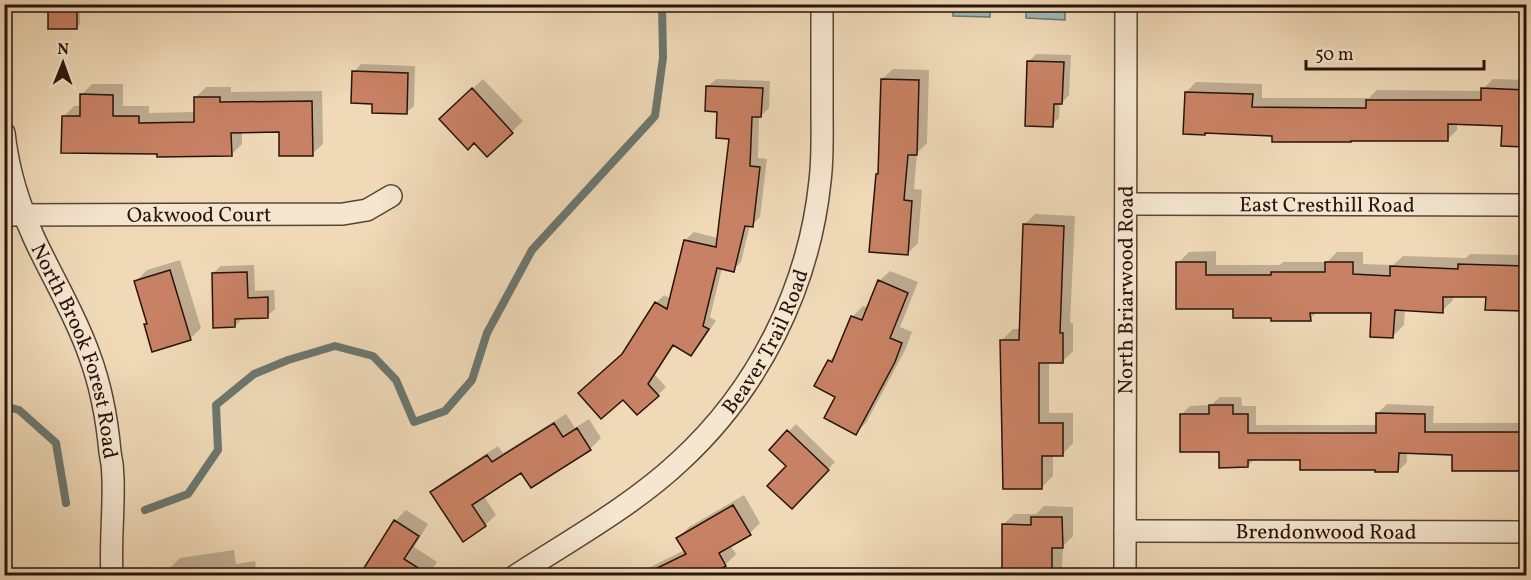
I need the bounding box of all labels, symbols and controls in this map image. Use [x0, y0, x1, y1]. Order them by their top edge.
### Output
north arrow [33, 33, 93, 93]
scale bar [1306, 33, 1484, 71]
text: N [57, 39, 70, 61]
text: 50 m [1315, 43, 1354, 68]
street label: North Briarwood Road [1112, 185, 1142, 395]
street label: East Cresthill Road [1239, 191, 1415, 221]
street label: Oakwood Court [127, 201, 271, 231]
street label: North Brook Forest Road [23, 239, 124, 462]
street label: Beaver Trail Road [716, 266, 817, 421]
street label: Brendonwood Road [1235, 518, 1417, 548]

